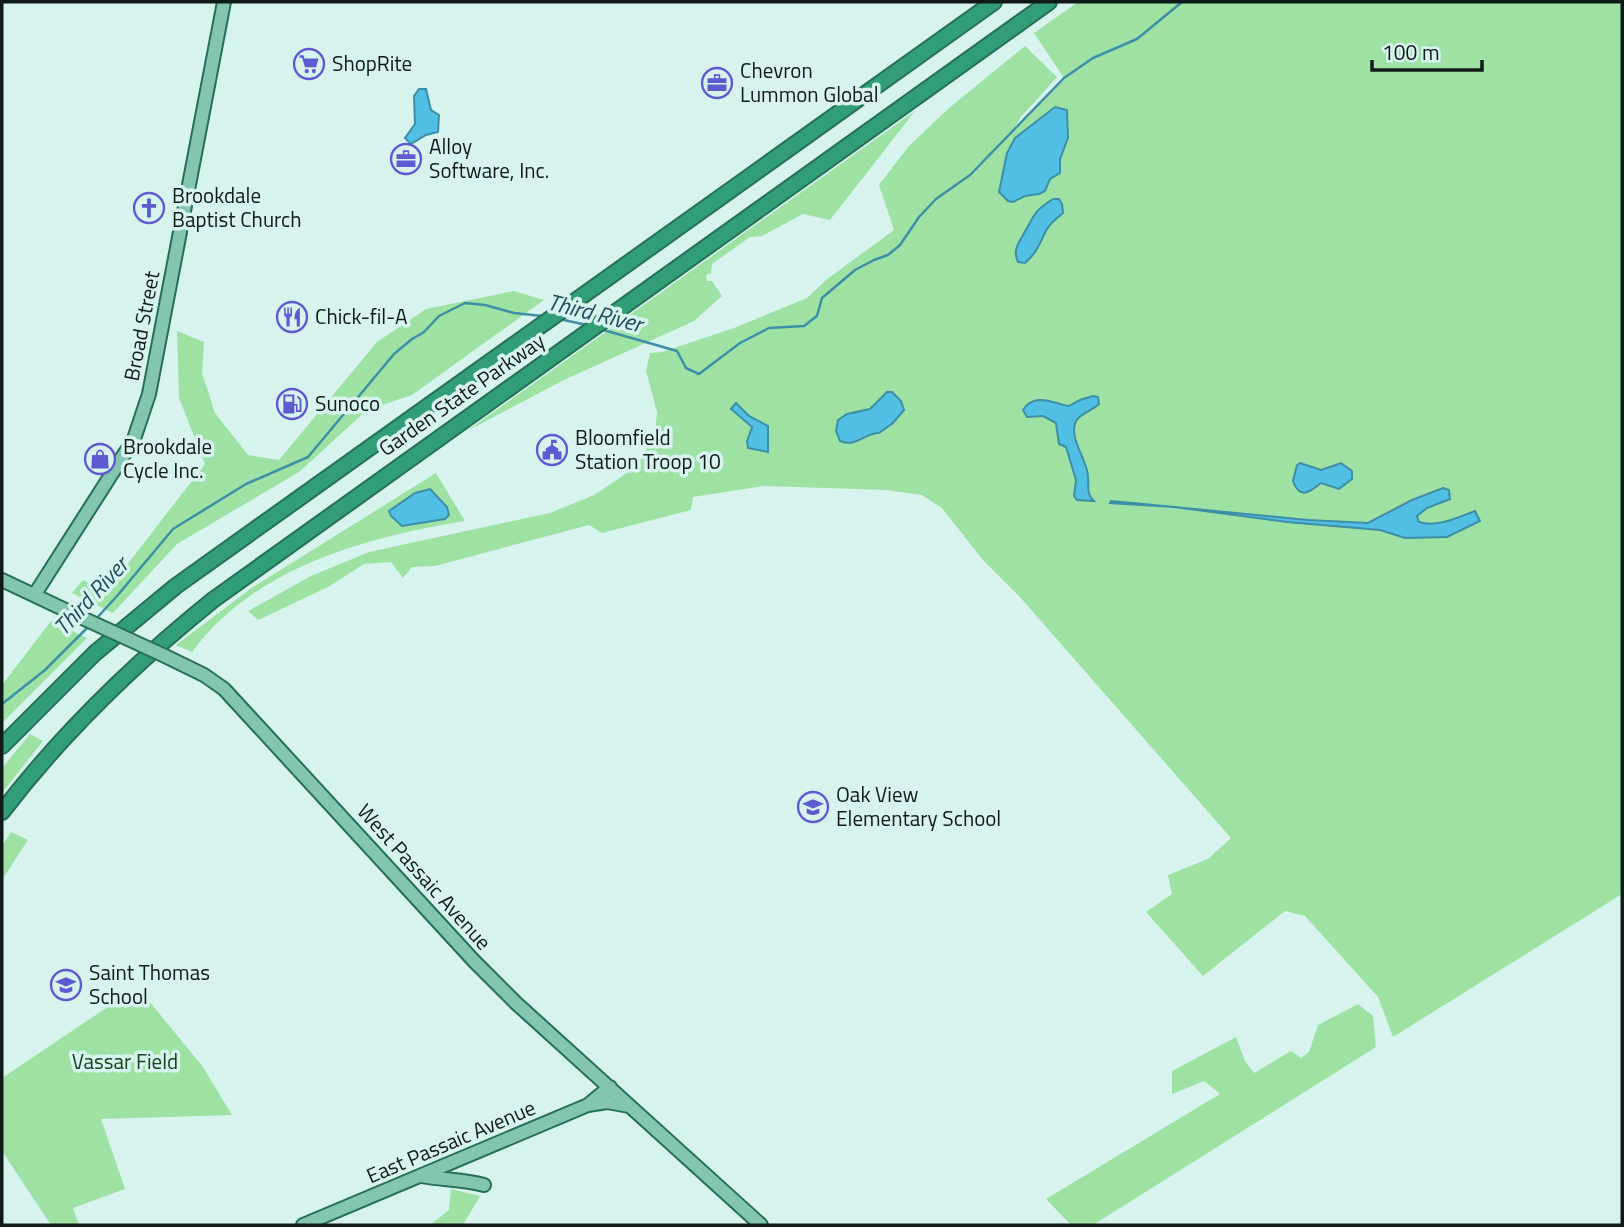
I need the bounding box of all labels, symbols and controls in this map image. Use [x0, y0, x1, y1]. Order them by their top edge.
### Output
scale bar [1372, 28, 1482, 72]
text: 100 m [1382, 36, 1439, 68]
supermarket icon: ShopRite [292, 47, 326, 81]
place label: ShopRite [332, 47, 412, 79]
place label: Chevron Lummon Global [740, 54, 879, 110]
office icon: Chevron Lummon Global [700, 66, 734, 100]
place label: Alloy Software, Inc. [429, 130, 549, 186]
office icon: Alloy Software, Inc. [389, 142, 423, 176]
place label: Brookdale Baptist Church [172, 179, 302, 235]
church icon: Brookdale Baptist Church [132, 191, 166, 225]
street label: Broad Street [115, 267, 167, 384]
water label: Third River [544, 284, 649, 342]
restaurant icon: Chick-fil-A [275, 300, 309, 334]
place label: Chick-fil-A [315, 300, 408, 332]
street label: Garden State Parkway [372, 325, 551, 464]
fuel station icon: Sunoco [275, 387, 309, 421]
place label: Sunoco [315, 387, 380, 419]
place label: Bloomfield Station Troop 10 [575, 421, 721, 477]
place label: Brookdale Cycle Inc. [123, 430, 212, 486]
public building icon: Bloomfield Station Troop 10 [535, 433, 569, 467]
shop icon: Brookdale Cycle Inc. [83, 442, 117, 476]
water label: Third River [45, 547, 138, 643]
place label: Oak View Elementary School [836, 778, 1001, 834]
school or university icon: Oak View Elementary School [796, 790, 830, 824]
street label: West Passaic Avenue [350, 796, 499, 957]
place label: Saint Thomas School [89, 956, 210, 1012]
school or university icon: Saint Thomas School [49, 968, 83, 1002]
park label: Vassar Field [72, 1045, 178, 1077]
street label: East Passaic Avenue [361, 1091, 540, 1191]

